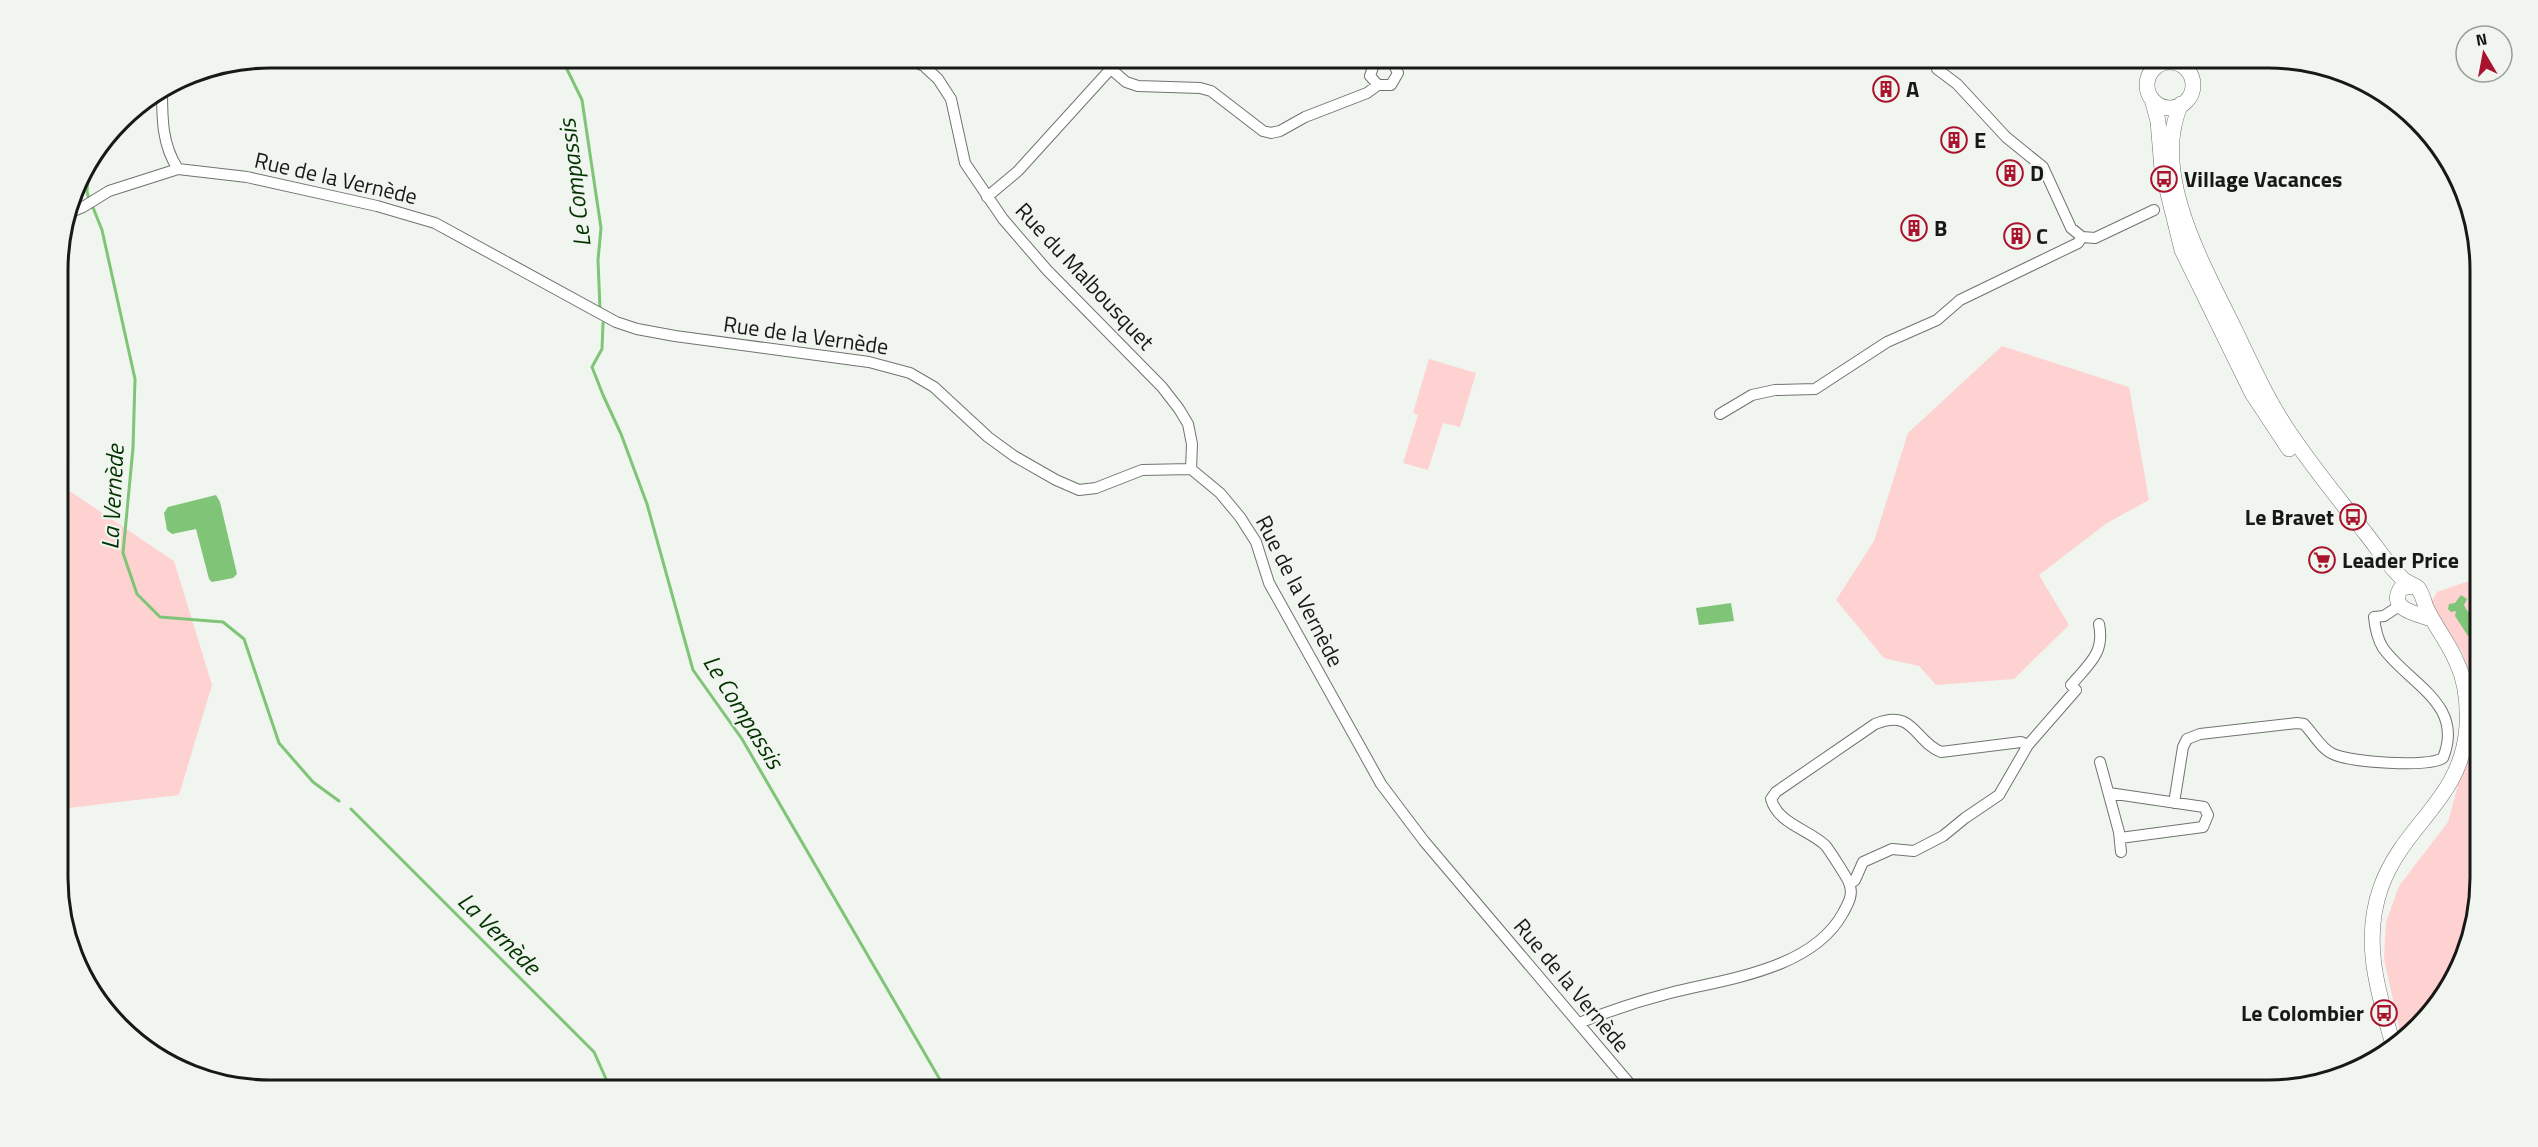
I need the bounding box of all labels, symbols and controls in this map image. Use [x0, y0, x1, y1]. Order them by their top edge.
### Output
north arrow [2454, 24, 2514, 84]
text: N [2474, 26, 2489, 52]
place label: A [1906, 72, 1919, 106]
building icon: A [1871, 74, 1901, 104]
water label: Le Compassis [548, 115, 600, 249]
place label: E [1974, 123, 1986, 157]
building icon: E [1939, 125, 1969, 155]
street label: Rue de la Vernède [251, 143, 421, 213]
place label: D [2030, 156, 2044, 190]
building icon: D [1995, 158, 2025, 188]
place label: Village Vacances [2184, 162, 2342, 196]
bus stop icon: Village Vacances [2149, 164, 2179, 194]
street label: Rue du Malbousquet [1007, 195, 1163, 358]
place label: B [1934, 211, 1947, 245]
building icon: B [1899, 213, 1929, 243]
place label: C [2036, 219, 2048, 253]
building icon: C [2002, 221, 2032, 251]
street label: Rue de la Vernède [721, 307, 891, 363]
water label: La Vernède [91, 442, 133, 550]
place label: Le Bravet [2245, 500, 2334, 534]
bus stop icon: Le Bravet [2338, 502, 2368, 532]
street label: Rue de la Vernède [1247, 509, 1353, 673]
place label: Leader Price [2342, 543, 2459, 577]
supermarket icon: Leader Price [2307, 545, 2337, 575]
water label: Le Compassis [695, 647, 794, 777]
water label: La Vernède [450, 884, 551, 984]
street label: Rue de la Vernède [1506, 910, 1638, 1060]
place label: Le Colombier [2241, 996, 2364, 1030]
bus stop icon: Le Colombier [2369, 998, 2399, 1028]

